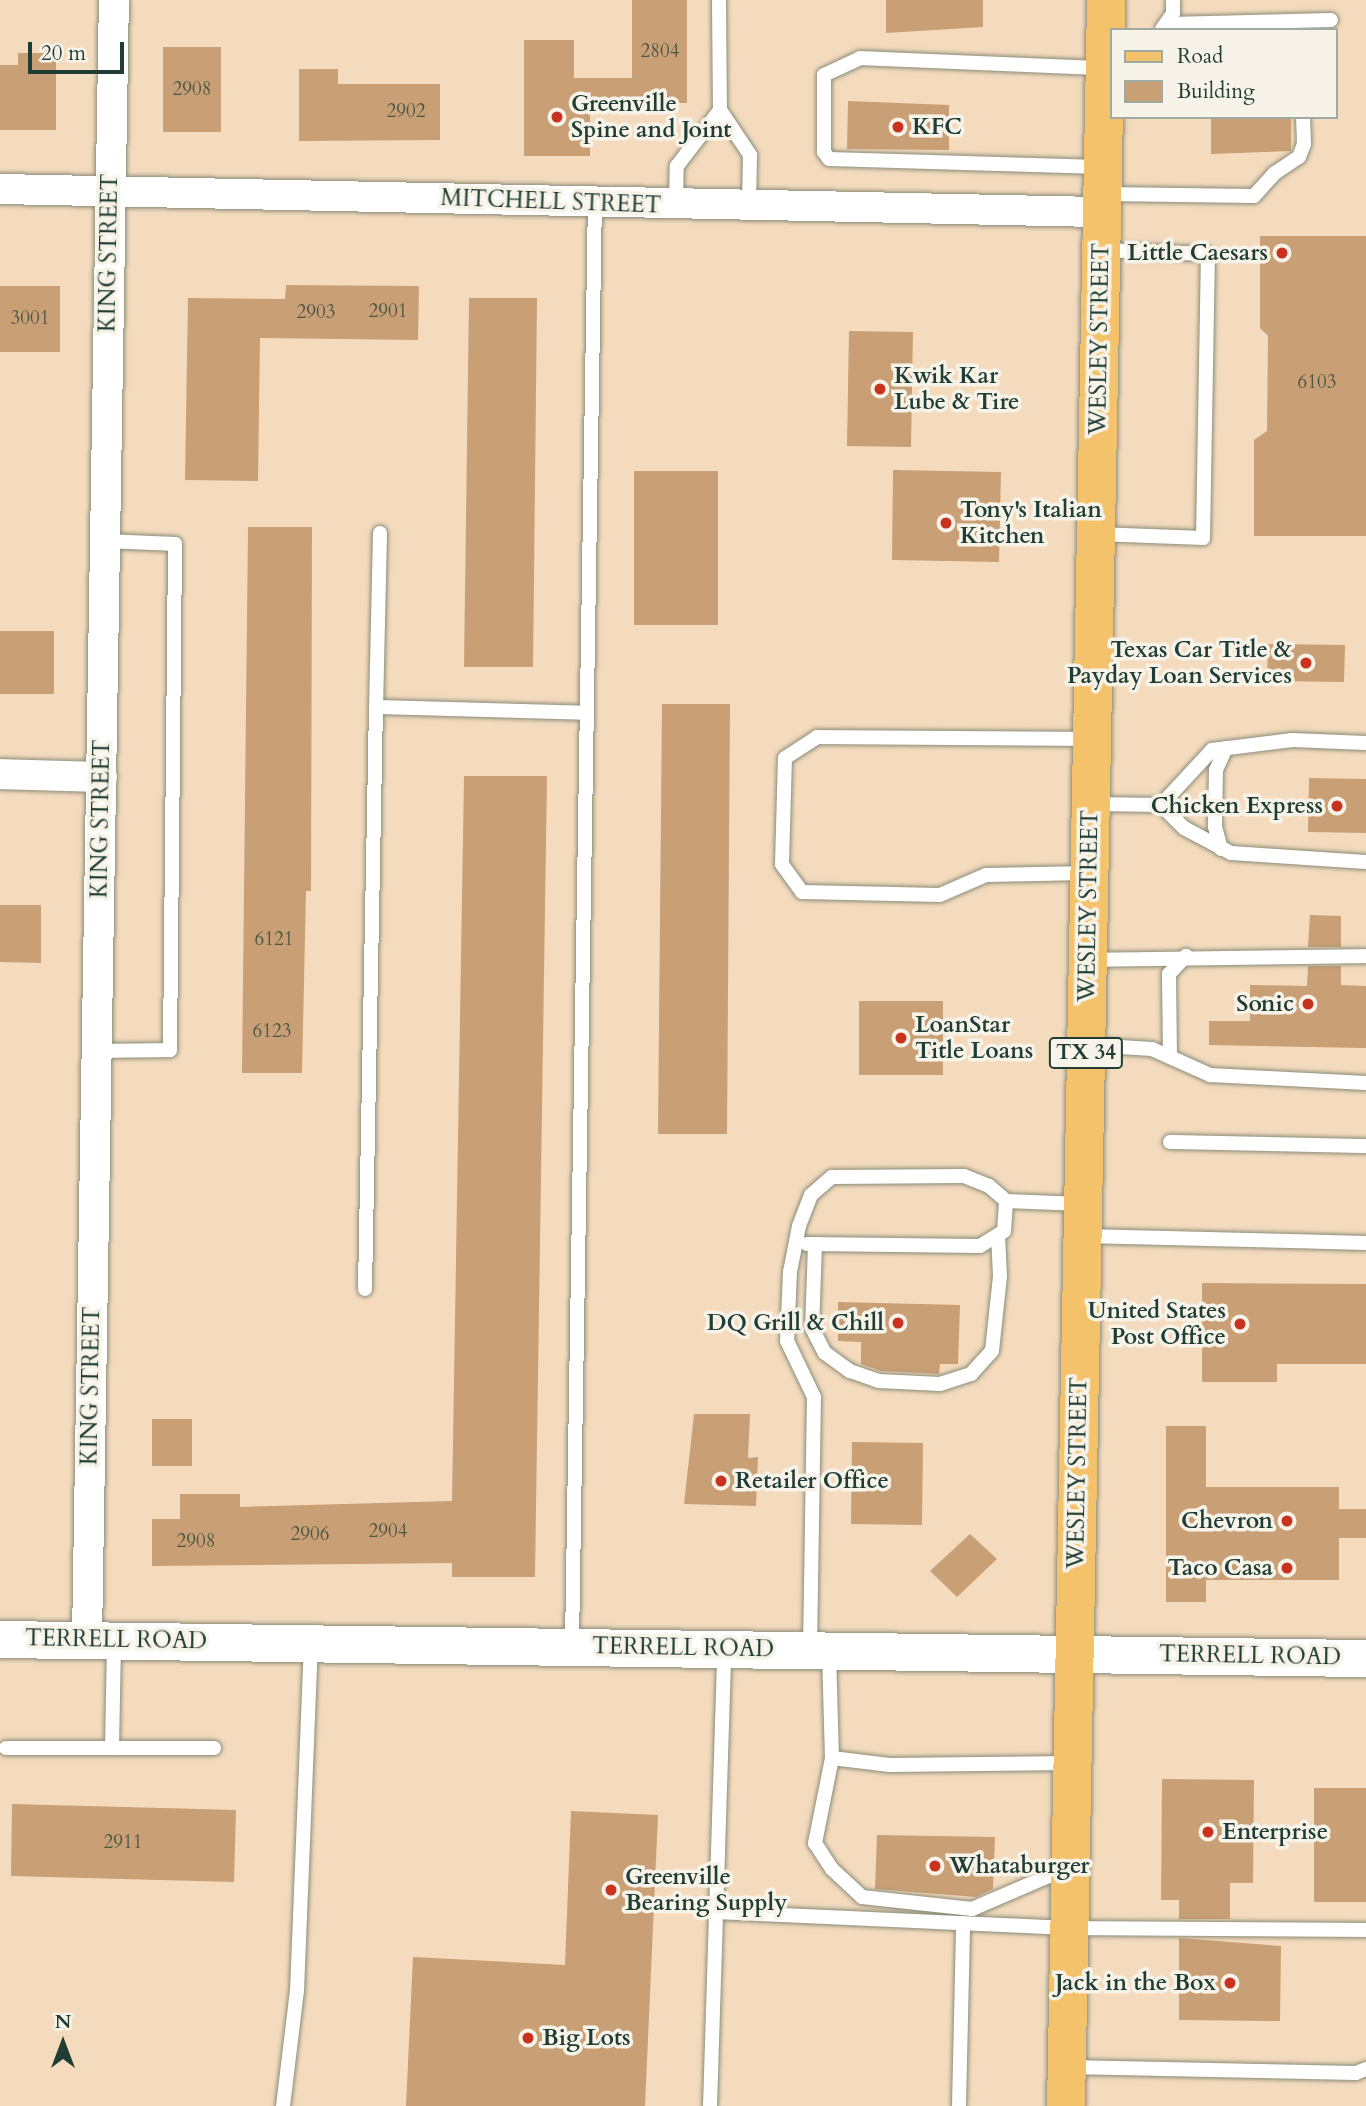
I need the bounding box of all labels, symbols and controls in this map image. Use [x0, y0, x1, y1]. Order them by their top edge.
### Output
scale bar [32, 28, 128, 72]
legend [1110, 28, 1338, 119]
text: 20 m [41, 39, 86, 68]
house number: 2804 [641, 41, 679, 63]
text: Road [1177, 42, 1223, 71]
text: Building [1177, 77, 1255, 106]
house number: 2908 [173, 79, 211, 101]
place label: Greenville Spine and Joint [571, 90, 731, 144]
house number: 2902 [387, 101, 425, 123]
marker: Greenville Spine and Joint [549, 109, 565, 125]
place label: KFC [912, 113, 962, 141]
marker: KFC [890, 119, 906, 135]
street label: KING STREET [94, 173, 124, 333]
street label: MITCHELL STREET [440, 184, 662, 220]
place label: Little Caesars [1127, 239, 1268, 267]
street label: WESLEY STREET [1085, 243, 1115, 435]
marker: Little Caesars [1274, 245, 1290, 261]
house number: 2901 [369, 301, 407, 323]
house number: 2903 [297, 302, 335, 324]
house number: 3001 [11, 308, 49, 330]
place label: Kwik Kar Lube & Tire [894, 362, 1019, 416]
house number: 6103 [1298, 372, 1336, 394]
marker: Kwik Kar Lube & Tire [872, 381, 888, 397]
place label: Tony's Italian Kitchen [960, 496, 1102, 550]
marker: Tony's Italian Kitchen [938, 515, 954, 531]
place label: Texas Car Title & Payday Loan Services [1067, 636, 1292, 690]
marker: Texas Car Title & Payday Loan Services [1298, 655, 1314, 671]
street label: KING STREET [86, 739, 116, 899]
place label: Chicken Express [1151, 792, 1323, 820]
marker: Chicken Express [1329, 798, 1345, 814]
street label: WESLEY STREET [1074, 810, 1104, 1002]
house number: 6121 [255, 929, 293, 951]
place label: Sonic [1236, 990, 1294, 1018]
marker: Sonic [1300, 996, 1316, 1012]
place label: LoanStar Title Loans [915, 1011, 1033, 1065]
house number: 6123 [253, 1021, 291, 1043]
marker: LoanStar Title Loans [893, 1030, 909, 1046]
road number: TX 34 [1048, 1036, 1124, 1070]
place label: United States Post Office [1088, 1297, 1226, 1351]
street label: KING STREET [76, 1306, 106, 1466]
place label: DQ Grill & Chill [707, 1309, 884, 1337]
marker: DQ Grill & Chill [890, 1315, 906, 1331]
marker: United States Post Office [1232, 1316, 1248, 1332]
street label: WESLEY STREET [1063, 1377, 1093, 1569]
place label: Retailer Office [735, 1467, 889, 1495]
marker: Retailer Office [713, 1473, 729, 1489]
place label: Chevron [1181, 1507, 1273, 1535]
marker: Chevron [1279, 1513, 1295, 1529]
house number: 2904 [369, 1521, 407, 1543]
house number: 2906 [291, 1524, 329, 1546]
house number: 2908 [177, 1531, 215, 1553]
place label: Taco Casa [1167, 1554, 1273, 1582]
marker: Taco Casa [1279, 1560, 1295, 1576]
street label: TERRELL ROAD [25, 1625, 207, 1655]
street label: TERRELL ROAD [592, 1633, 774, 1663]
street label: TERRELL ROAD [1159, 1641, 1341, 1671]
place label: Enterprise [1222, 1818, 1328, 1846]
marker: Enterprise [1200, 1824, 1216, 1840]
house number: 2911 [104, 1832, 142, 1854]
place label: Whataburger [949, 1852, 1090, 1880]
marker: Whataburger [927, 1858, 943, 1874]
place label: Greenville Bearing Supply [625, 1863, 787, 1917]
marker: Greenville Bearing Supply [603, 1882, 619, 1898]
place label: Jack in the Box [1055, 1969, 1216, 1997]
marker: Jack in the Box [1222, 1975, 1238, 1991]
north arrow [28, 2008, 98, 2078]
text: N [55, 2009, 71, 2035]
place label: Big Lots [542, 2024, 631, 2052]
marker: Big Lots [520, 2030, 536, 2046]

